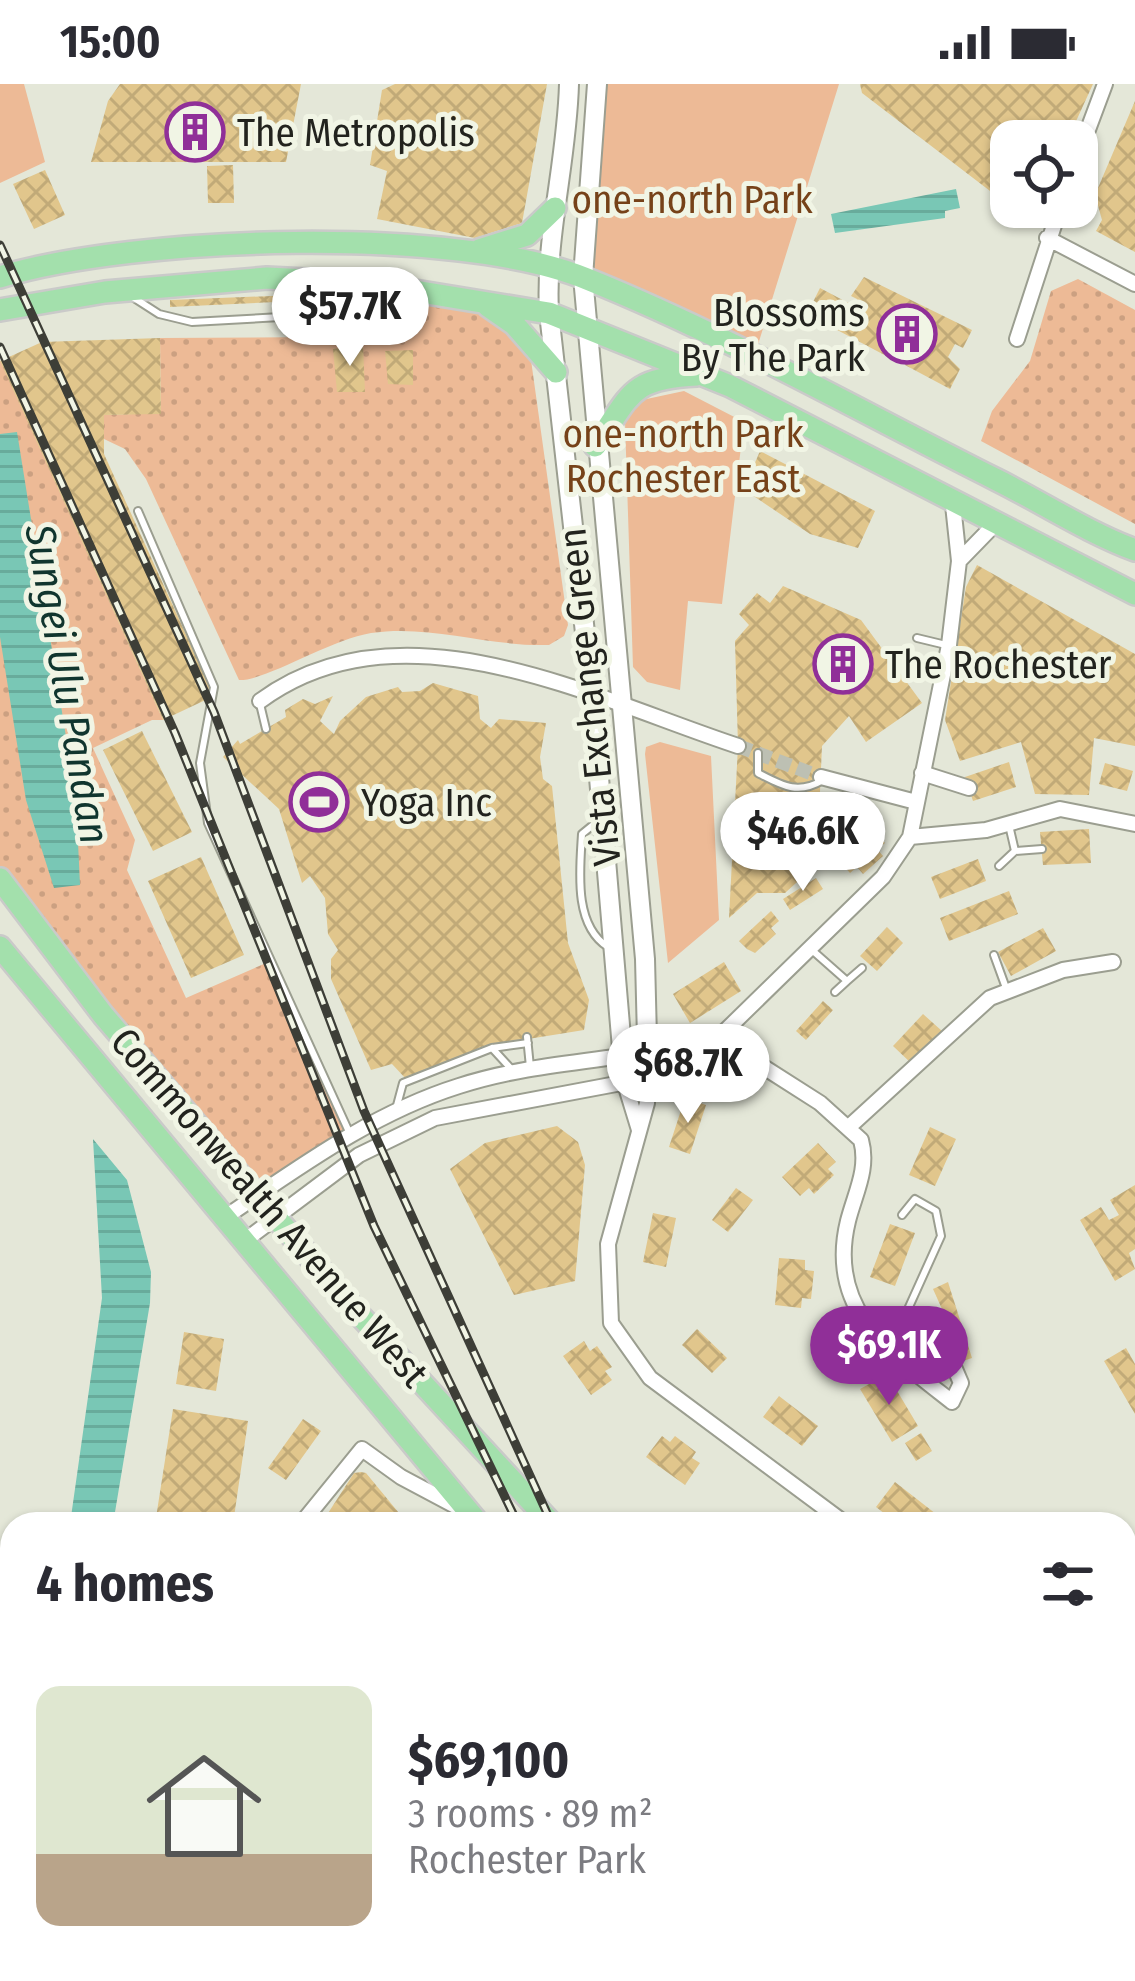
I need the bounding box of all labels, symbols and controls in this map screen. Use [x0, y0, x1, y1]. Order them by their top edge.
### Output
text: 15:00 [60, 15, 161, 69]
building icon: The Metropolis [164, 101, 226, 163]
place label: The Metropolis [237, 110, 475, 156]
map controls [990, 120, 1098, 228]
button: locate [990, 120, 1098, 228]
park label: one-north Park [571, 177, 813, 223]
pin: $57.7K [252, 267, 448, 369]
text: $57.7K [299, 283, 401, 329]
place label: Blossoms By The Park [681, 290, 866, 381]
building icon: Blossoms By The Park [876, 303, 938, 365]
park label: one-north Park Rochester East [562, 411, 804, 502]
water label: Sungei Ulu Pandan [14, 520, 120, 848]
street label: Vista Exchange Green [549, 526, 631, 868]
building icon: The Rochester [812, 633, 874, 695]
place label: The Rochester [885, 642, 1112, 688]
sports icon: Yoga Inc [288, 771, 350, 833]
place label: Yoga Inc [361, 780, 492, 826]
pin: $46.6K [705, 792, 901, 894]
text: $46.6K [747, 808, 859, 854]
street label: Commonwealth Avenue West [101, 1019, 438, 1397]
pin: $68.7K [590, 1024, 786, 1126]
text: $68.7K [634, 1040, 742, 1086]
pin: $69.1K [791, 1306, 987, 1408]
text: $69.1K [837, 1322, 941, 1368]
icon: filters [1035, 1551, 1101, 1617]
text: 4 homes [36, 1553, 214, 1615]
text: $69,100 [408, 1729, 569, 1791]
icon: home [132, 1734, 276, 1878]
text: 3 rooms · 89 m² [408, 1791, 653, 1837]
text: Rochester Park [408, 1837, 646, 1883]

